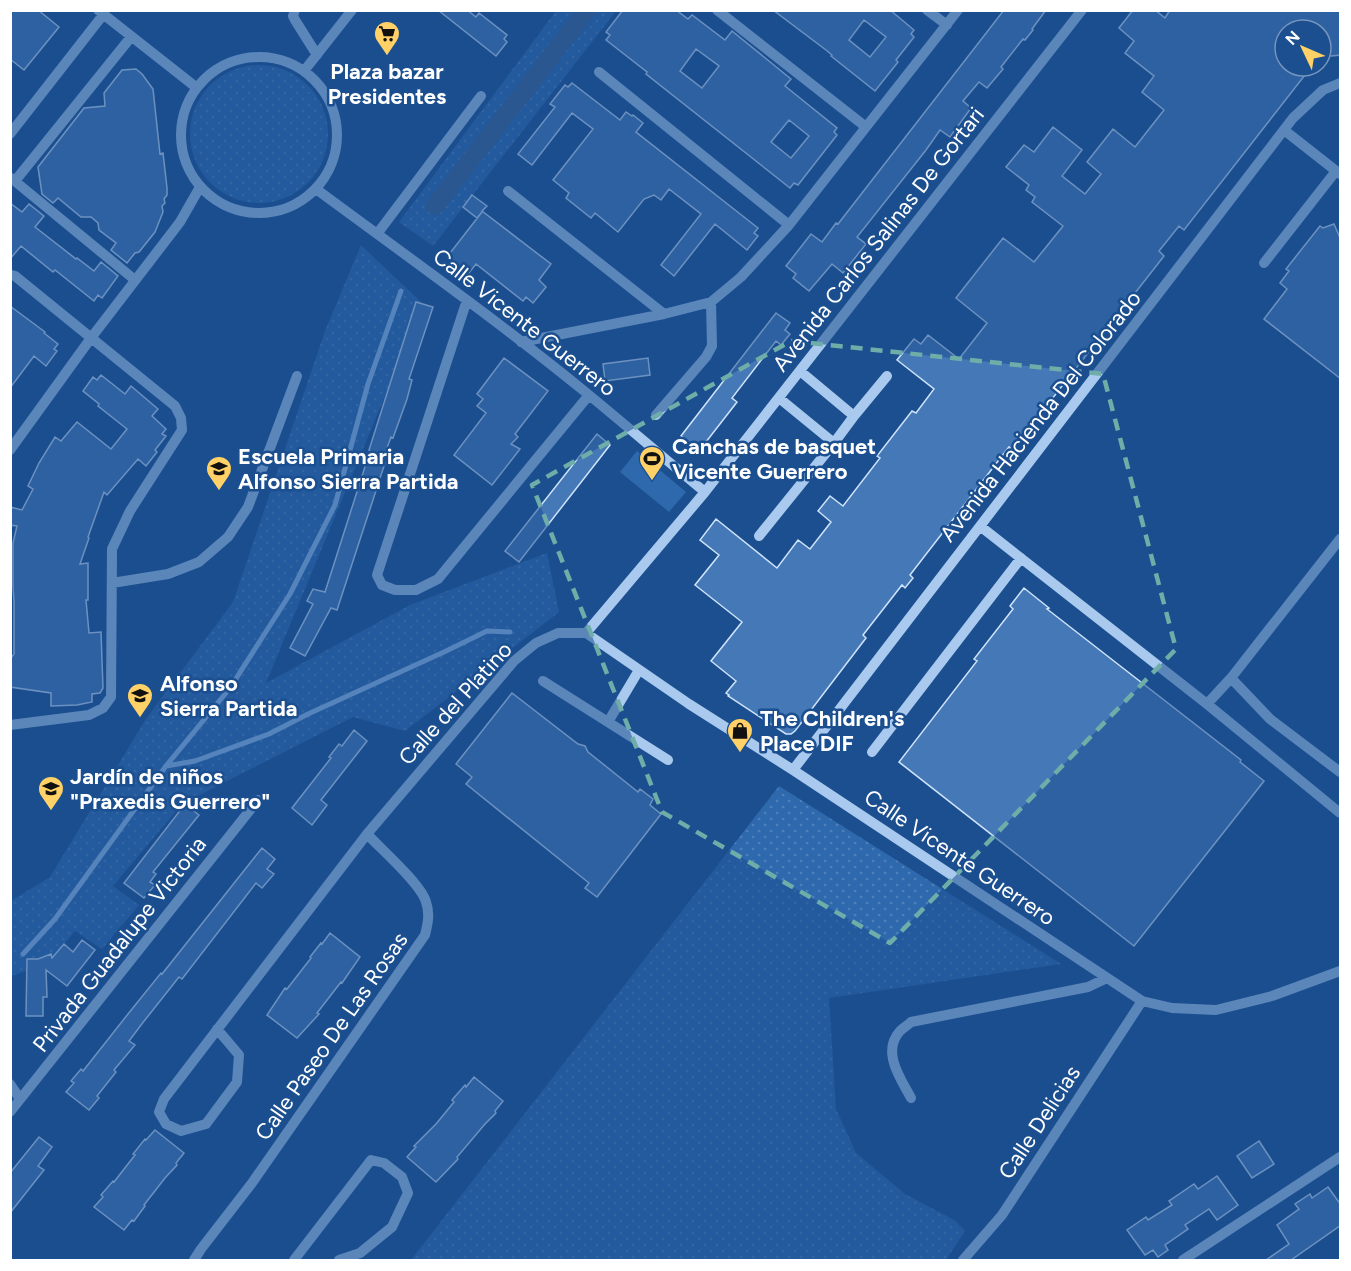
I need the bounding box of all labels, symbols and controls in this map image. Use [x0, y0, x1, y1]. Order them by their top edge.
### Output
north arrow [1273, 18, 1333, 78]
supermarket icon: Plaza bazar Presidentes [372, 19, 402, 57]
text: N [1281, 27, 1304, 49]
place label: Plaza bazar Presidentes [328, 58, 446, 110]
street label: Avenida Carlos Salinas De Gortari [767, 102, 990, 377]
street label: Calle Vicente Guerrero [428, 243, 621, 402]
street label: Avenida Hacienda Del Colorado [934, 285, 1147, 547]
place label: Canchas de basquet Vicente Guerrero [672, 433, 876, 485]
place label: Escuela Primaria Alfonso Sierra Partida [238, 443, 459, 495]
sports icon: Canchas de basquet Vicente Guerrero [637, 444, 667, 482]
school or university icon: Escuela Primaria Alfonso Sierra Partida [204, 454, 234, 492]
street label: Calle del Platino [393, 636, 518, 771]
place label: Alfonso Sierra Partida [160, 670, 297, 722]
school or university icon: Alfonso Sierra Partida [125, 681, 155, 719]
place label: The Children's Place DIF [760, 705, 904, 757]
shop icon: The Children's Place DIF [725, 716, 755, 754]
place label: Jardín de niños "Praxedis Guerrero" [70, 763, 270, 815]
school or university icon: Jardín de niños "Praxedis Guerrero" [36, 774, 66, 812]
street label: Calle Vicente Guerrero [859, 783, 1060, 931]
street label: Privada Guadalupe Victoria [27, 831, 212, 1057]
street label: Calle Paseo De Las Rosas [249, 927, 413, 1145]
street label: Calle Delicias [993, 1060, 1086, 1184]

